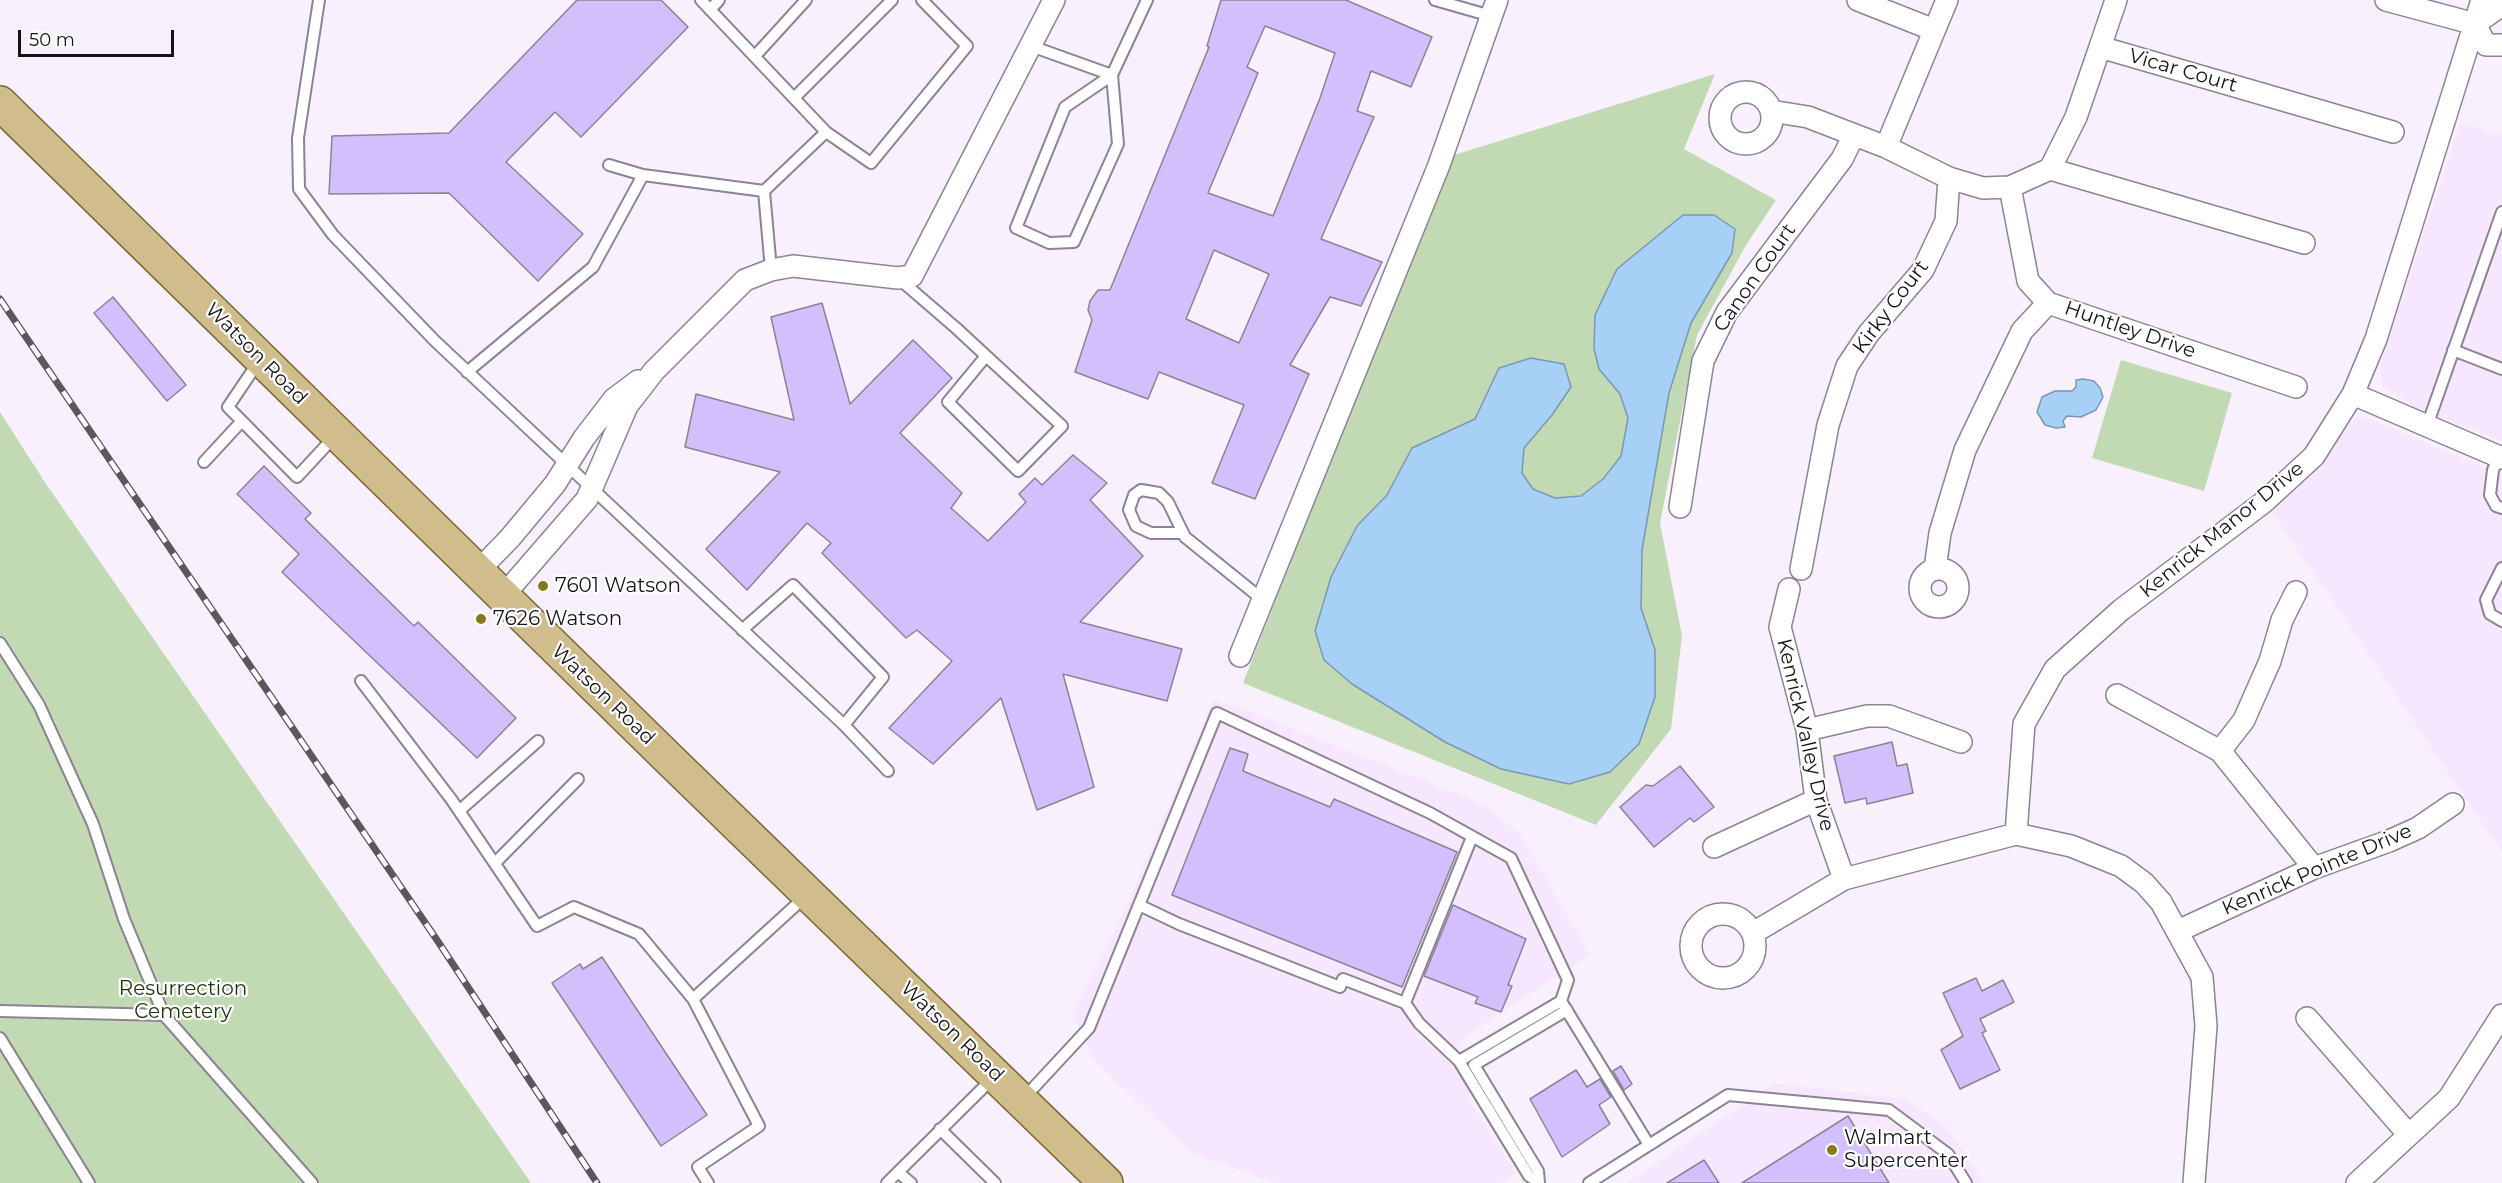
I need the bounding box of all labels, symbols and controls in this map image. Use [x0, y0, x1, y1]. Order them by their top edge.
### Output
scale bar [21, 18, 177, 56]
text: 50 m [29, 29, 75, 51]
street label: Vicar Court [2126, 44, 2240, 98]
street label: Canon Court [1709, 219, 1801, 337]
street label: Kirky Court [1848, 255, 1934, 359]
street label: Huntley Drive [2061, 296, 2199, 364]
street label: Watson Road [200, 298, 312, 410]
street label: Kenrick Manor Drive [2135, 457, 2309, 603]
place label: 7601 Watson [555, 574, 681, 598]
marker: 7601 Watson [536, 579, 550, 593]
place label: 7626 Watson [493, 607, 622, 631]
marker: 7626 Watson [474, 612, 488, 626]
street label: Kenrick Valley Drive [1771, 636, 1839, 834]
street label: Watson Road [546, 640, 660, 750]
street label: Kenrick Pointe Drive [2218, 819, 2416, 921]
park label: Resurrection Cemetery [119, 977, 247, 1024]
street label: Watson Road [895, 977, 1009, 1087]
place label: Walmart Supercenter [1844, 1126, 1968, 1173]
marker: Walmart Supercenter [1825, 1143, 1839, 1157]

